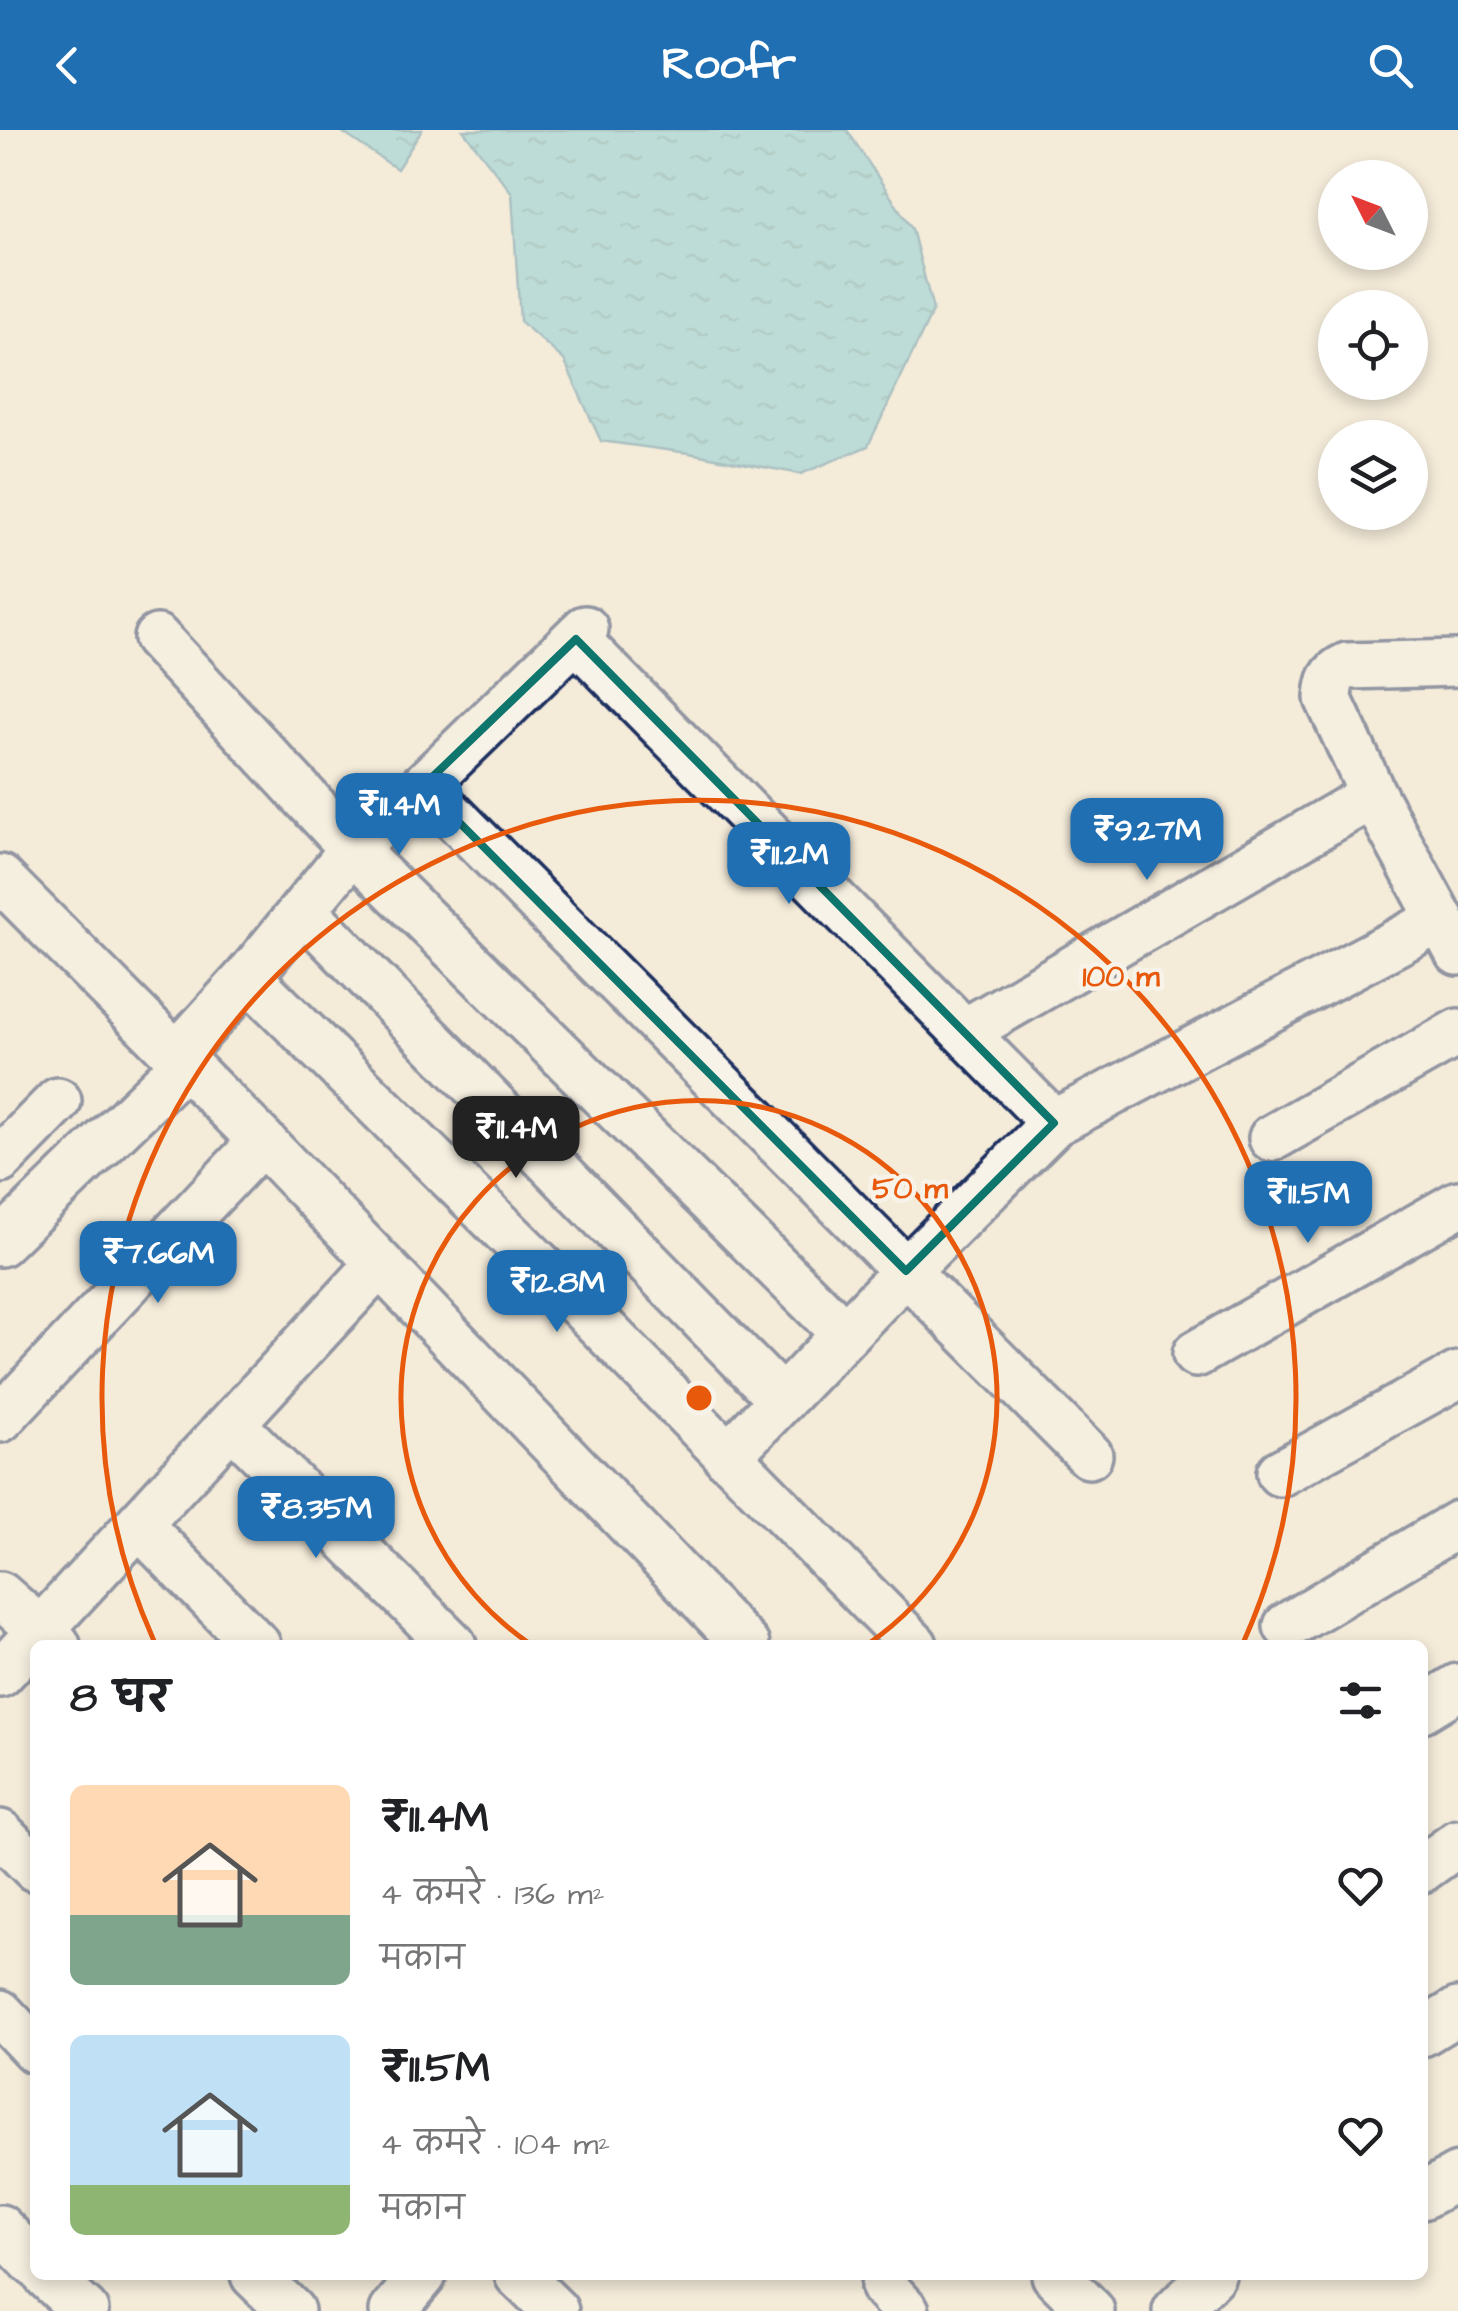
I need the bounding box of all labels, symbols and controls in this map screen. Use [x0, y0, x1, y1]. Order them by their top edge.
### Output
text: Roofr [662, 34, 796, 96]
icon: back [40, 38, 95, 93]
icon: search [1363, 38, 1418, 93]
north arrow [1318, 160, 1428, 270]
map controls [1318, 160, 1428, 530]
button: locate [1318, 290, 1428, 400]
button: layers [1318, 420, 1428, 530]
pin: ₹11.4M [318, 773, 480, 858]
text: ₹11.4M [358, 783, 440, 828]
pin: ₹9.27M [1066, 798, 1228, 883]
text: ₹9.27M [1092, 808, 1202, 853]
pin: ₹11.2M [708, 822, 870, 907]
text: ₹11.2M [749, 832, 829, 877]
text: 100 m [1082, 956, 1160, 998]
pin: ₹11.4M [435, 1096, 597, 1181]
text: ₹11.4M [475, 1106, 557, 1151]
pin: ₹11.5M [1227, 1161, 1389, 1246]
text: 50 m [872, 1168, 948, 1210]
text: ₹11.5M [1266, 1171, 1350, 1216]
pin: ₹7.66M [77, 1221, 239, 1306]
text: ₹7.66M [102, 1231, 214, 1276]
pin: ₹12.8M [476, 1250, 638, 1335]
text: ₹12.8M [509, 1260, 605, 1305]
centre of rings [681, 1380, 717, 1416]
pin: ₹8.35M [235, 1476, 397, 1561]
text: ₹8.35M [260, 1486, 372, 1531]
text: 8 घर [70, 1670, 170, 1728]
icon: filters [1333, 1673, 1388, 1728]
text: ₹11.4M [380, 1790, 489, 1848]
icon: home [150, 1825, 270, 1945]
icon: heart [1333, 1858, 1388, 1913]
text: 4 कमरे · 136 m² [380, 1872, 605, 1917]
text: मकान [380, 1937, 465, 1982]
text: ₹11.5M [380, 2040, 490, 2098]
icon: home [150, 2075, 270, 2195]
icon: heart [1333, 2108, 1388, 2163]
text: 4 कमरे · 104 m² [380, 2122, 610, 2167]
text: मकान [380, 2187, 465, 2232]

